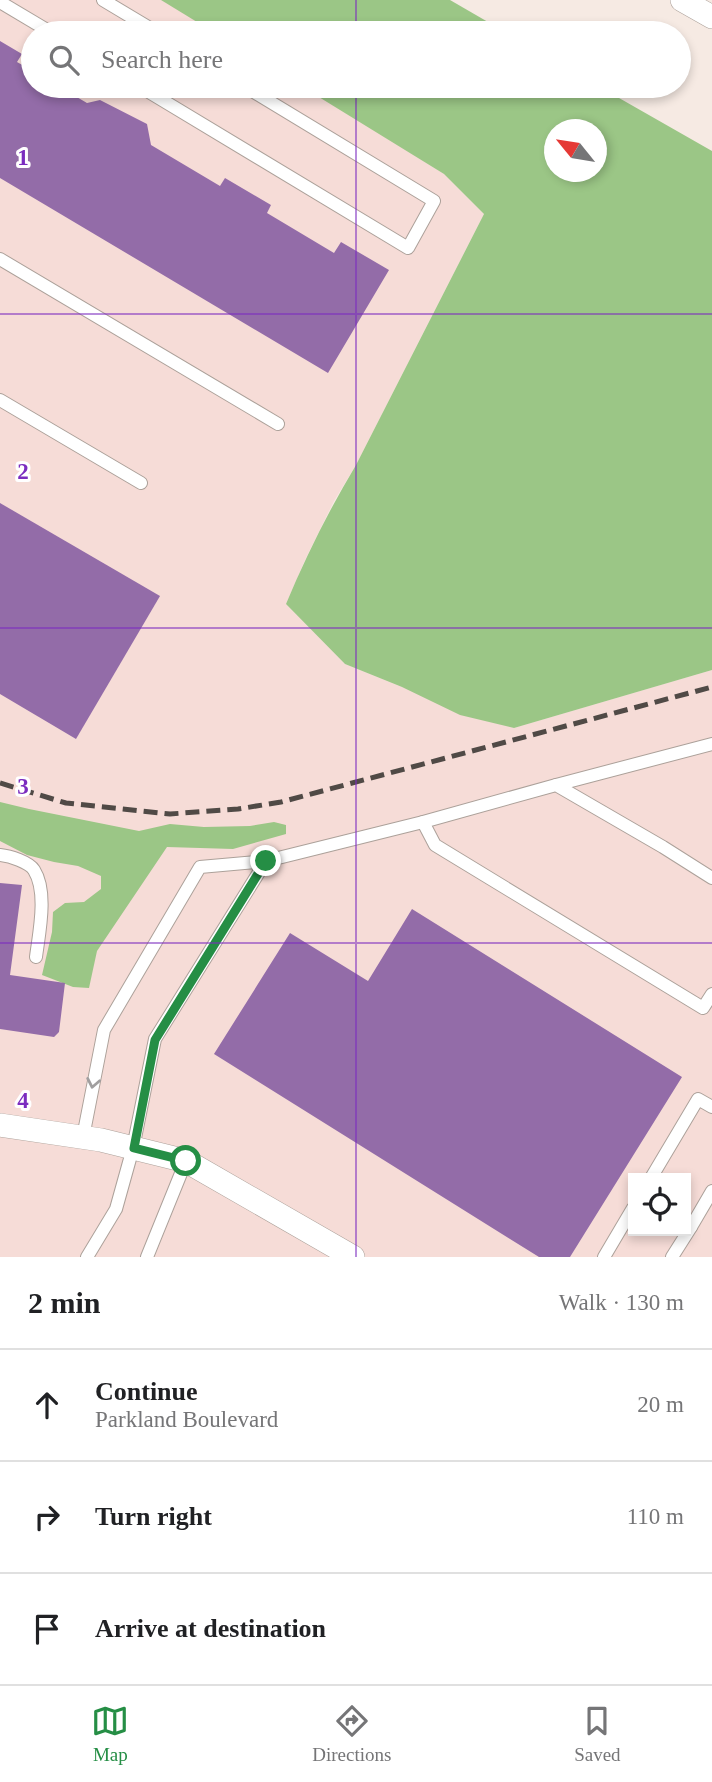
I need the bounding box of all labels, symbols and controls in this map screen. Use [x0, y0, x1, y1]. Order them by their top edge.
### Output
search box [21, 21, 691, 98]
icon: search [45, 41, 83, 79]
text: Search here [101, 45, 223, 74]
north arrow [544, 119, 607, 182]
text: 1 [17, 145, 29, 170]
text: 2 [17, 459, 29, 484]
text: 3 [17, 774, 29, 799]
route end [250, 845, 281, 876]
one-way arrow [87, 1077, 102, 1089]
text: 4 [17, 1088, 29, 1113]
route start [170, 1145, 201, 1176]
map controls [628, 1173, 691, 1236]
button: locate [628, 1173, 691, 1236]
text: 2 min [28, 1286, 101, 1319]
text: Walk · 130 m [559, 1290, 684, 1315]
text: Continue [95, 1377, 198, 1406]
icon: ahead [28, 1386, 66, 1424]
text: 20 m [637, 1392, 684, 1417]
text: Parkland Boulevard [95, 1407, 278, 1432]
icon: right [28, 1498, 66, 1536]
text: Turn right [95, 1502, 212, 1531]
text: 110 m [627, 1504, 684, 1529]
icon: arrive [28, 1610, 66, 1648]
text: Arrive at destination [95, 1614, 326, 1643]
tab: Map [91, 1702, 129, 1766]
tab: Directions [312, 1702, 391, 1766]
tab: Saved [574, 1702, 621, 1766]

